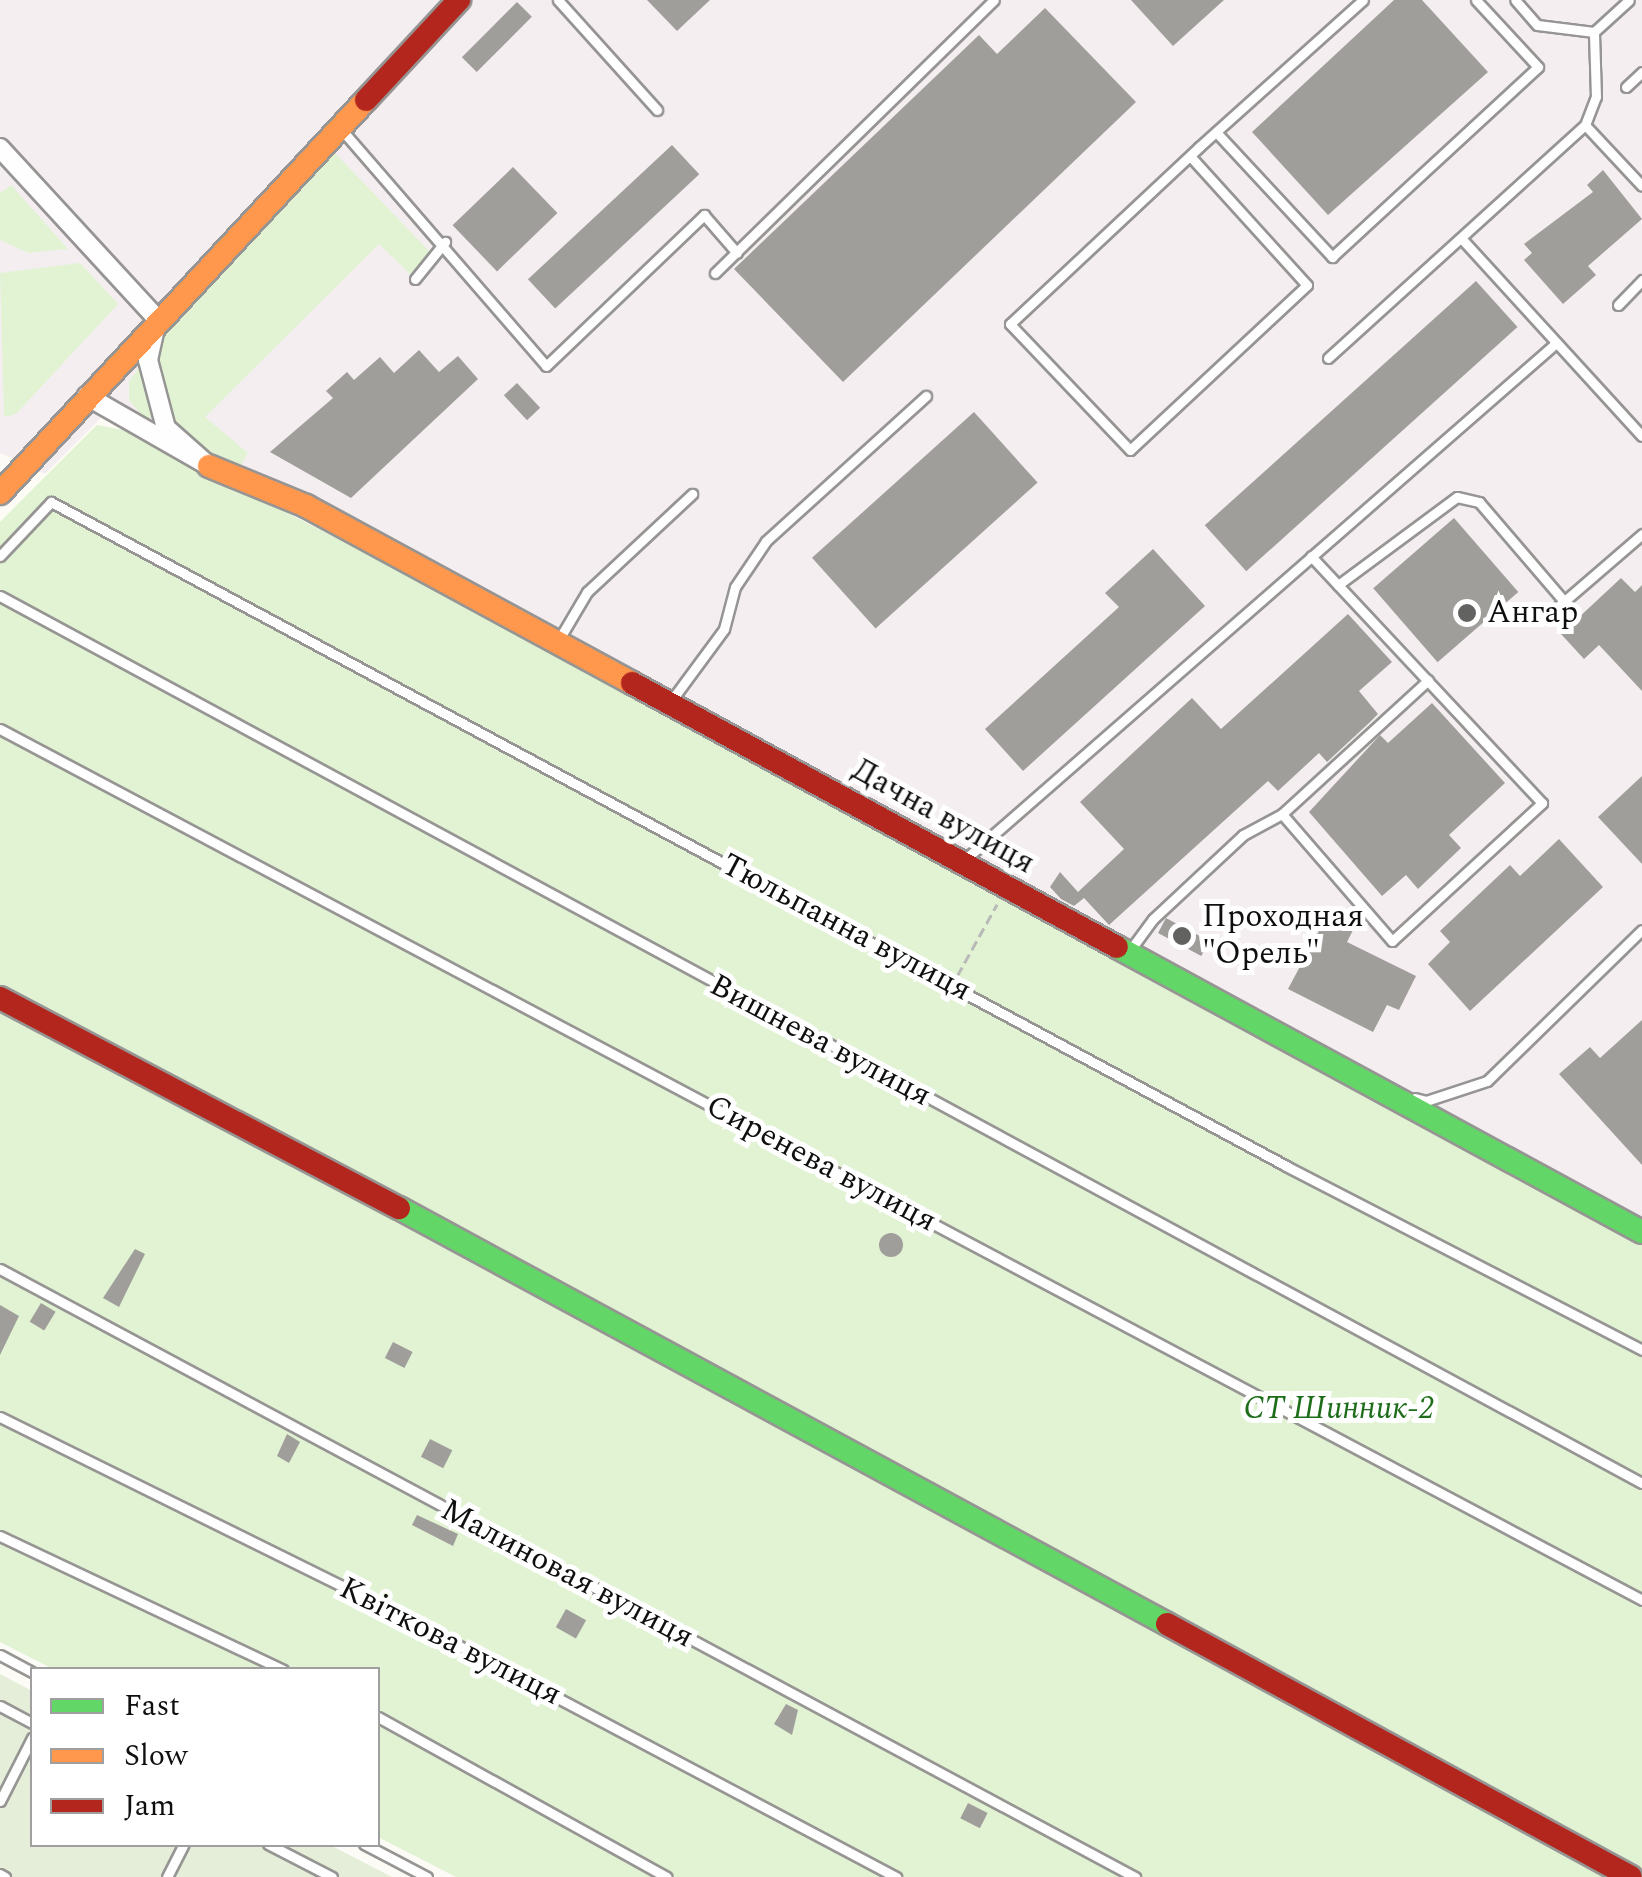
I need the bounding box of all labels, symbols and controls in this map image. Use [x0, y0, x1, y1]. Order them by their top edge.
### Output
place label: Ангар [1487, 594, 1578, 632]
marker: Ангар [1456, 602, 1478, 624]
street label: Дачна вулиця [845, 751, 1041, 883]
street label: Тюльпанна вулиця [714, 846, 978, 1010]
place label: Проходная "Орель" [1202, 899, 1364, 974]
marker: Проходная "Орель" [1171, 925, 1193, 947]
street label: Вишнева вулиця [703, 967, 937, 1115]
street label: Сиренева вулиця [699, 1087, 943, 1241]
park label: СТ Шинник-2 [1243, 1390, 1435, 1428]
street label: Малиновая вулиця [434, 1491, 700, 1657]
street label: Квіткова вулиця [333, 1570, 567, 1714]
legend [30, 1667, 380, 1847]
text: Fast [124, 1683, 180, 1729]
text: Slow [124, 1733, 188, 1779]
text: Jam [124, 1783, 175, 1829]

